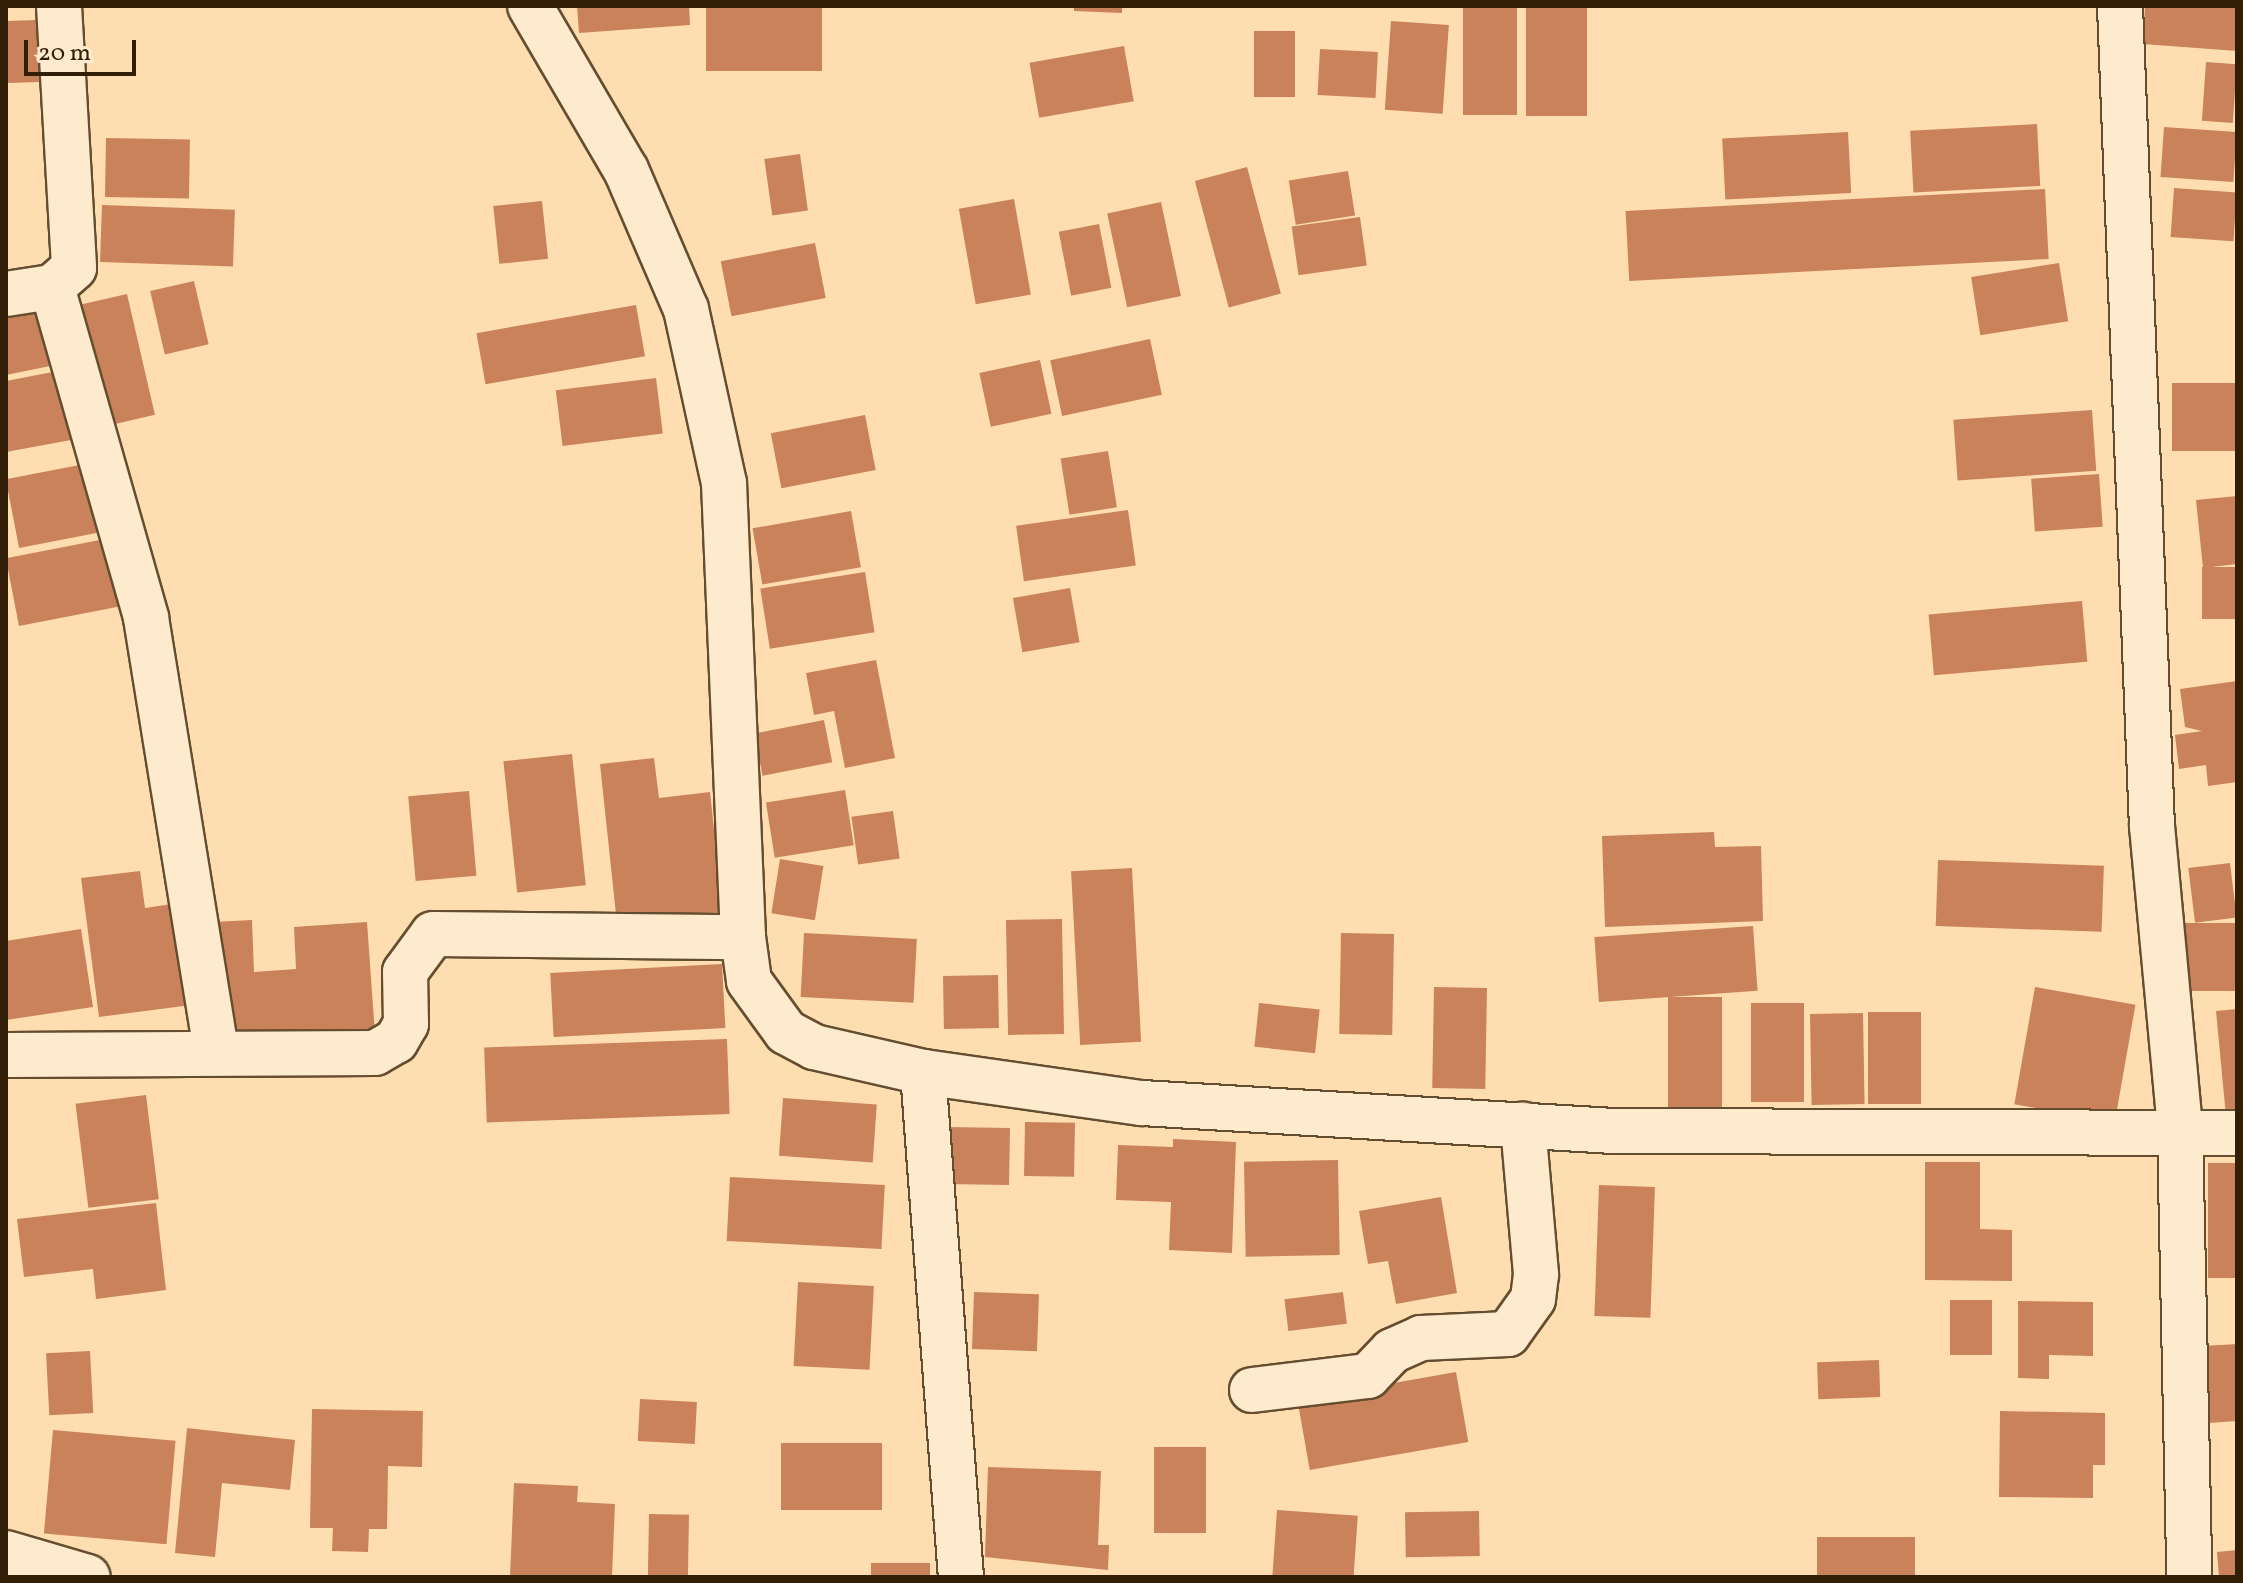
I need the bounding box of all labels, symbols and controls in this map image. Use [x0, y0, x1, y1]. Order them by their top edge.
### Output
scale bar [28, 24, 140, 74]
text: 20 m [38, 37, 91, 71]

